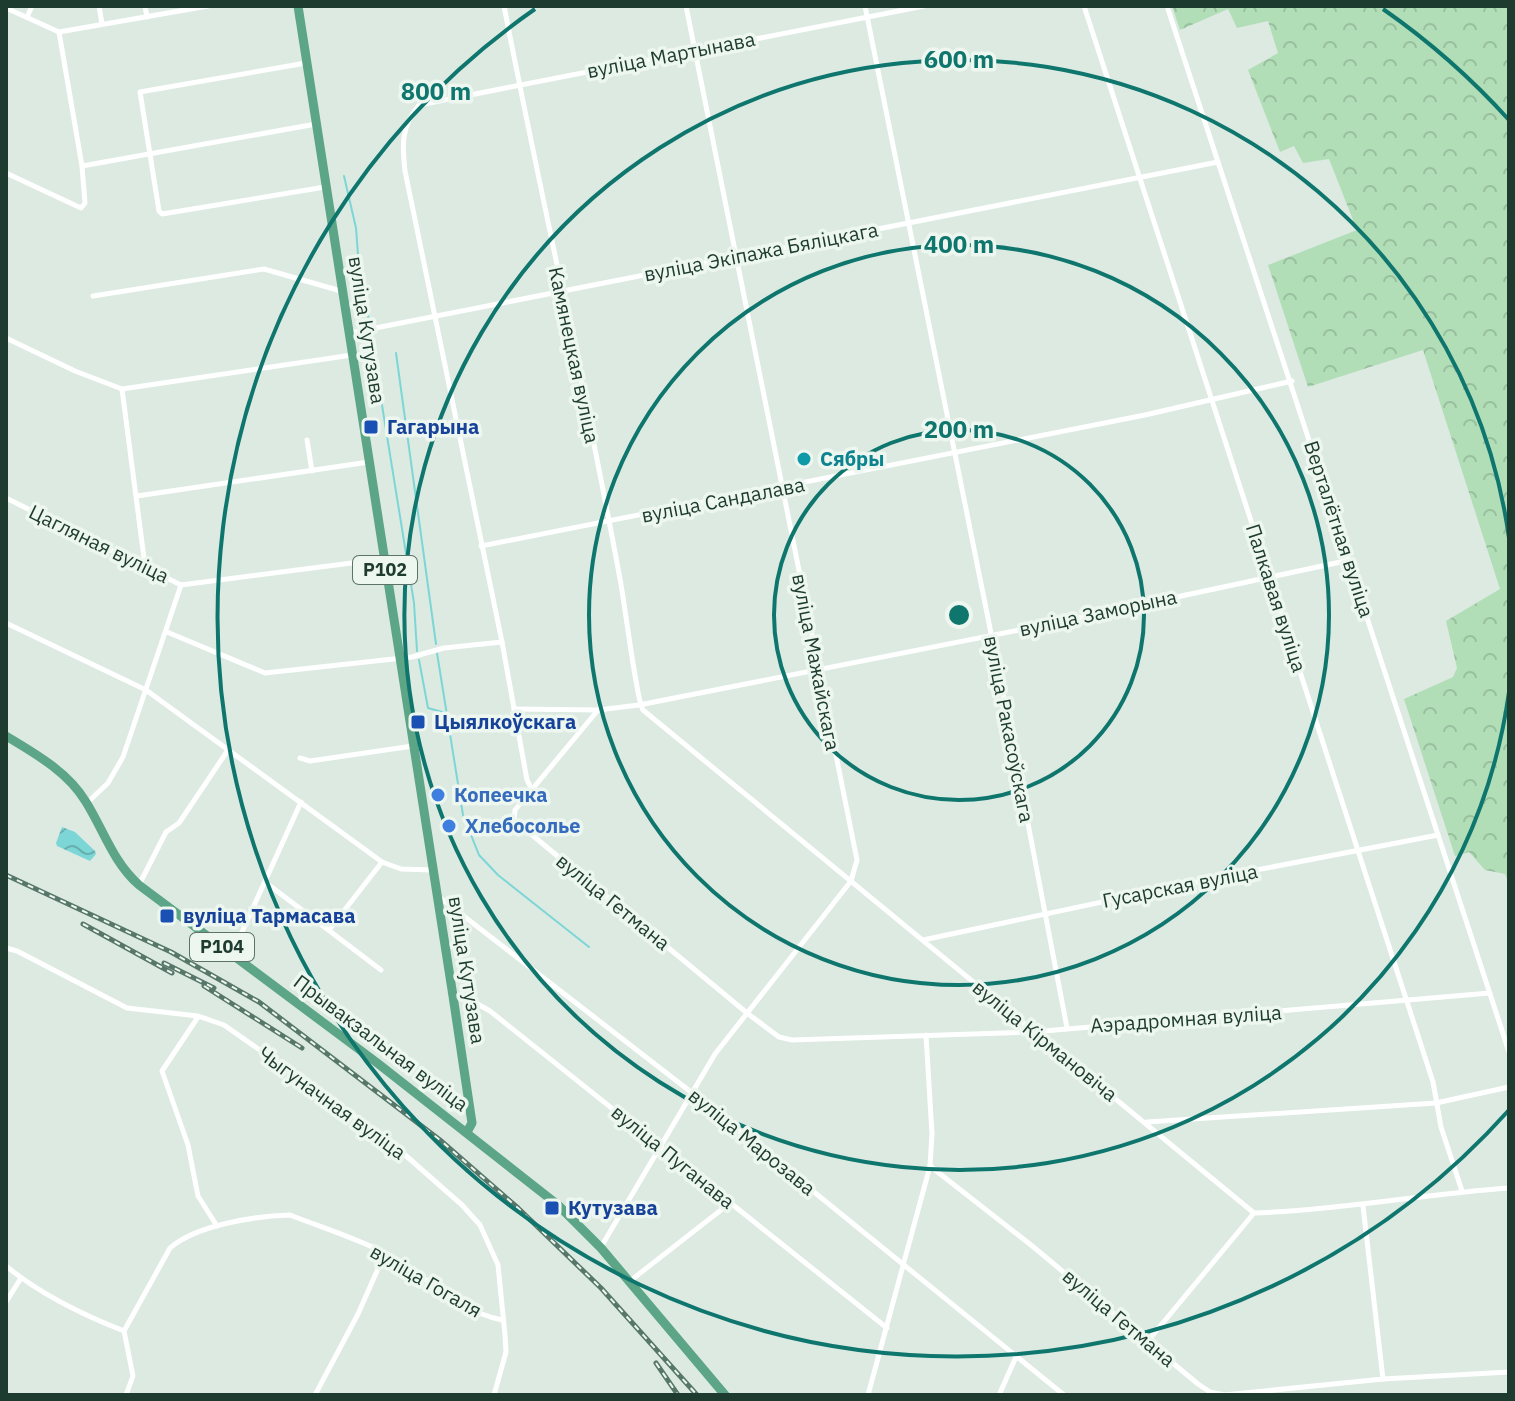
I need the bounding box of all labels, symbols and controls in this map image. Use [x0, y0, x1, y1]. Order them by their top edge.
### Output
street label: вуліца Мартынава [585, 25, 758, 84]
text: 600 m [924, 43, 994, 75]
text: 800 m [401, 75, 471, 107]
street label: вуліца Экіпажа Бяліцкага [642, 215, 881, 287]
text: 400 m [924, 228, 994, 260]
street label: вуліца Кутузава [342, 254, 393, 406]
street label: Камянецкая вуліца [543, 264, 606, 446]
place label: Гагарына [387, 413, 479, 440]
text: 200 m [924, 413, 994, 445]
marker: Гагарына [362, 418, 380, 436]
street label: Верталётная вуліца [1298, 437, 1381, 621]
place label: Сябры [820, 445, 884, 472]
marker: Сябры [795, 450, 813, 468]
street label: вуліца Сандалава [639, 470, 807, 529]
street label: Цагляная вуліца [25, 498, 174, 589]
street label: Палкавая вуліца [1240, 520, 1313, 676]
road number: Р102 [353, 556, 417, 584]
street label: вуліца Мажайскага [786, 571, 847, 753]
street label: вуліца Заморына [1017, 583, 1180, 642]
centre of rings [945, 601, 973, 629]
street label: вуліца Ракасоўскага [978, 633, 1041, 825]
place label: Цыялкоўскага [434, 708, 576, 735]
marker: Цыялкоўскага [409, 713, 427, 731]
place label: Копеечка [454, 781, 548, 808]
marker: Копеечка [429, 786, 447, 804]
place label: Хлебосолье [465, 812, 581, 839]
marker: Хлебосолье [440, 817, 458, 835]
street label: вуліца Гетмана [551, 847, 676, 956]
street label: Гусарская вуліца [1100, 857, 1260, 914]
street label: вуліца Кутузава [442, 894, 493, 1046]
place label: вуліца Тармасава [183, 902, 356, 929]
marker: вуліца Тармасава [158, 907, 176, 925]
road number: Р104 [190, 933, 254, 961]
street label: Прывакзальная вуліца [288, 968, 475, 1118]
street label: вуліца Кірмановіча [967, 974, 1124, 1108]
street label: Аэрадромная вуліца [1089, 998, 1283, 1039]
street label: Чыгуначная вуліца [253, 1040, 412, 1166]
street label: вуліца Марозава [683, 1082, 822, 1201]
street label: вуліца Пуганава [606, 1098, 741, 1215]
place label: Кутузава [568, 1194, 658, 1221]
marker: Кутузава [543, 1199, 561, 1217]
street label: вуліца Гогаля [365, 1238, 487, 1323]
street label: вуліца Гетмана [1057, 1262, 1182, 1373]

